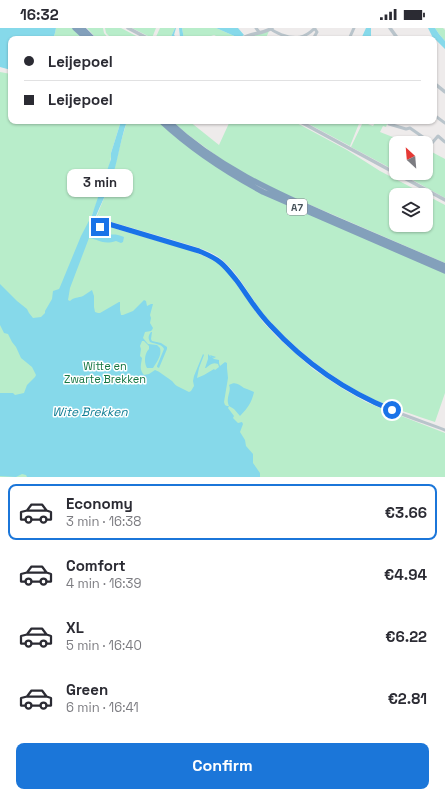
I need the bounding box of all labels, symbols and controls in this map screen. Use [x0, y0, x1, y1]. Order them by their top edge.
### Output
text: 16:32 [20, 5, 59, 24]
text: Leijepoel [48, 52, 113, 71]
text: Leijepoel [48, 90, 113, 109]
north arrow [389, 136, 433, 180]
map controls [389, 136, 433, 232]
callout: 3 min [67, 169, 133, 197]
text: 3 min [83, 174, 117, 191]
button: layers [389, 188, 433, 232]
road number: A7 [287, 199, 307, 215]
route end [91, 218, 109, 236]
park label: Witte en Zwarte Brekken [64, 359, 146, 386]
route start [383, 401, 401, 419]
water label: Wite Brekken [52, 404, 128, 420]
icon: car [18, 494, 54, 530]
text: Economy [66, 494, 133, 513]
text: €3.66 [385, 503, 427, 522]
text: 3 min · 16:38 [66, 513, 141, 530]
icon: car [18, 556, 54, 592]
text: Comfort [66, 556, 126, 575]
text: €4.94 [384, 565, 427, 584]
text: 4 min · 16:39 [66, 575, 141, 592]
icon: car [18, 618, 54, 654]
text: XL [66, 618, 84, 637]
text: €6.22 [385, 627, 427, 646]
text: 5 min · 16:40 [66, 637, 142, 654]
icon: car [18, 680, 54, 716]
text: Green [66, 680, 108, 699]
text: €2.81 [388, 689, 427, 708]
text: 6 min · 16:41 [66, 699, 139, 716]
button: Confirm [16, 743, 429, 789]

